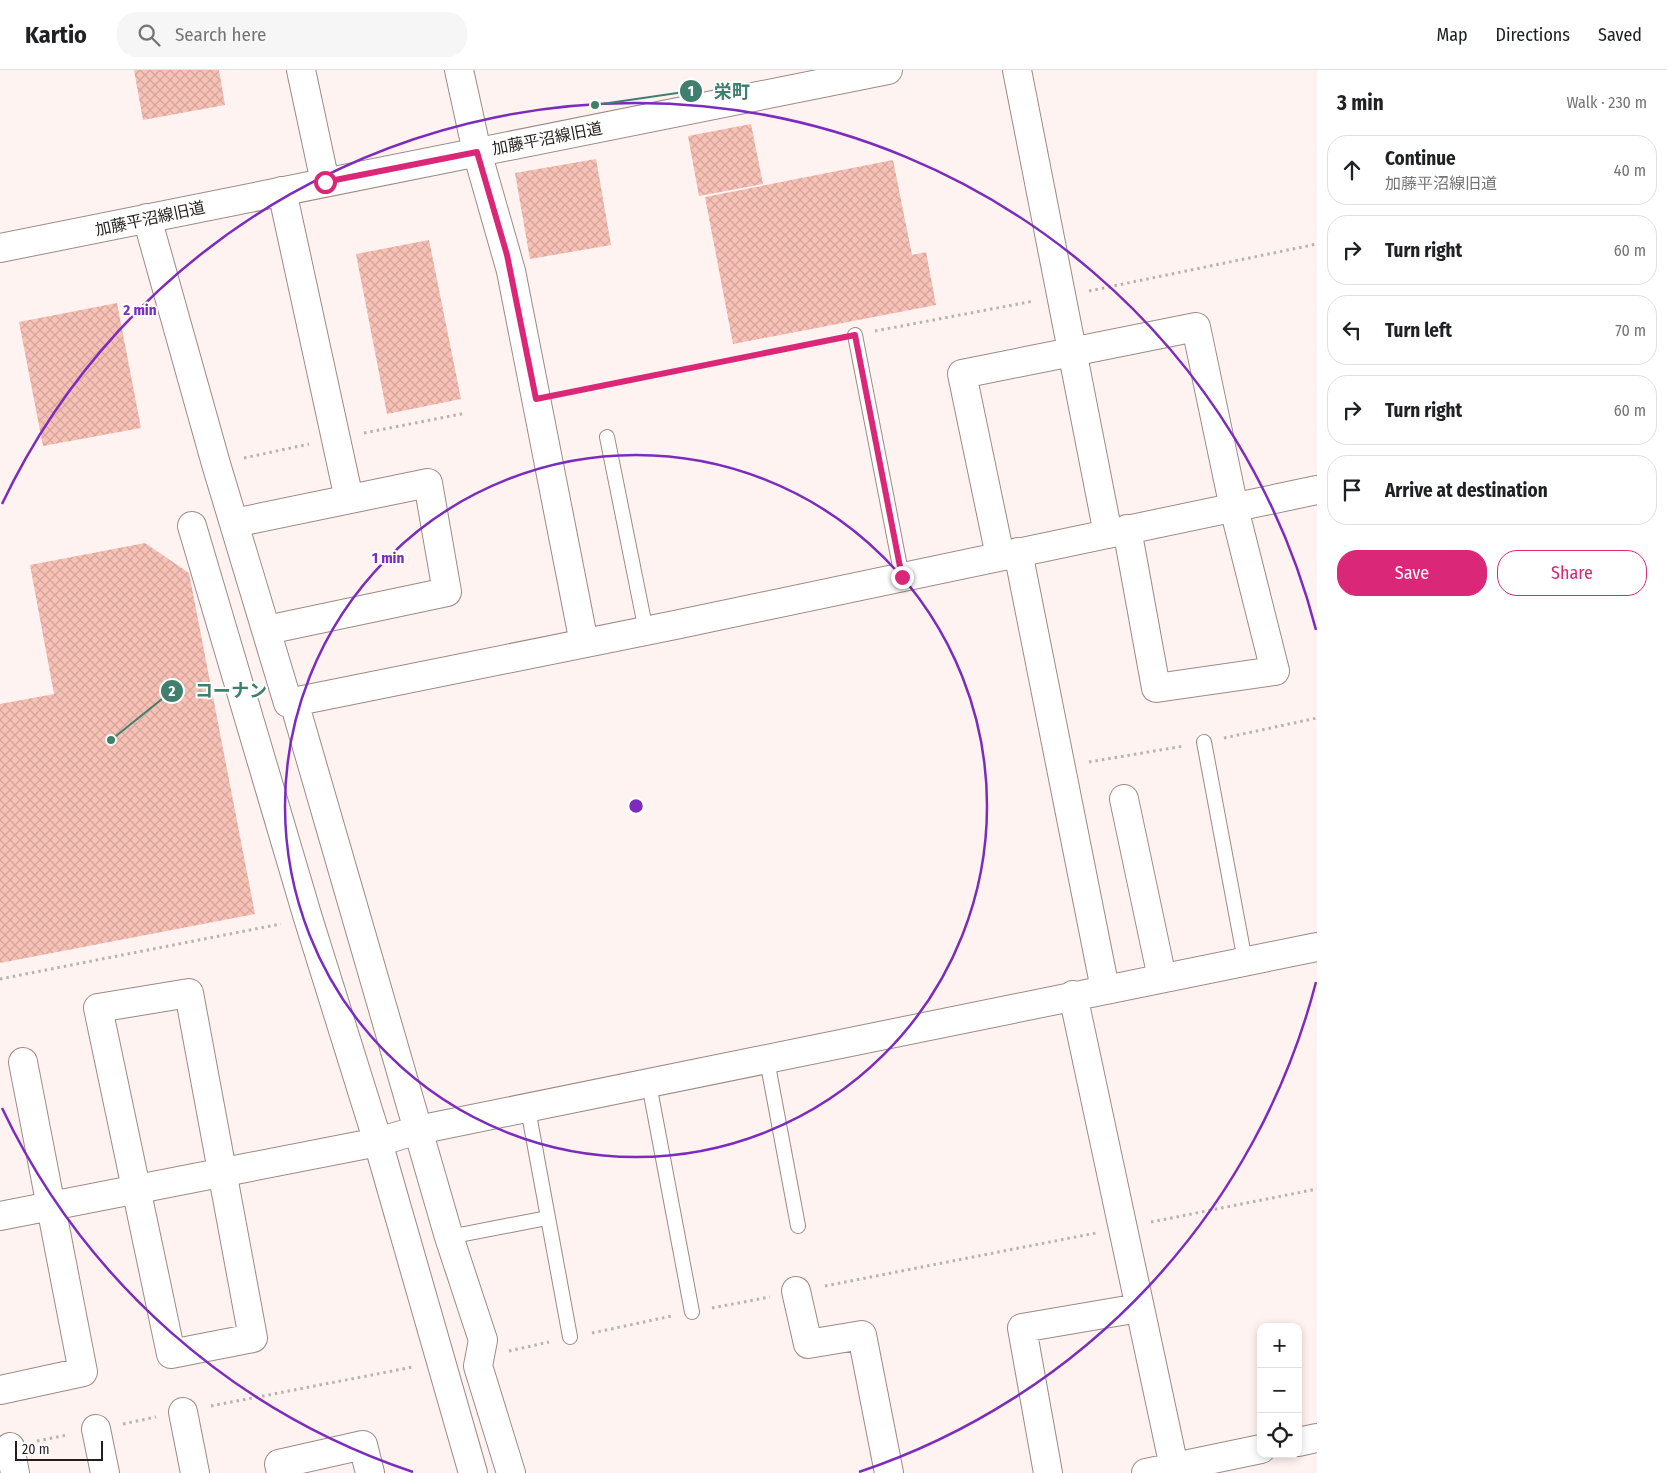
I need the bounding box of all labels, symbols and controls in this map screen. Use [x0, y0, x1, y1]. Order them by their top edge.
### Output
search box [117, 12, 467, 57]
text: Kartio [25, 21, 87, 49]
icon: search [135, 21, 163, 49]
text: Search here [175, 23, 266, 46]
text: Map [1436, 24, 1468, 46]
text: Directions [1496, 24, 1570, 46]
text: Saved [1598, 24, 1642, 46]
callout: 栄町 [679, 75, 760, 108]
text: 栄町 [714, 81, 750, 103]
text: 1 [688, 82, 694, 100]
text: 3 min [1337, 90, 1384, 116]
text: Walk · 230 m [1567, 93, 1647, 112]
street label: 加藤平沼線旧道 [490, 118, 604, 159]
text: Continue [1385, 147, 1456, 170]
icon: ahead [1338, 156, 1366, 184]
text: 40 m [1614, 161, 1646, 180]
route start [314, 171, 337, 194]
text: 加藤平沼線旧道 [1385, 174, 1497, 193]
street label: 加藤平沼線旧道 [93, 198, 207, 239]
icon: right [1338, 236, 1366, 264]
text: Turn right [1385, 239, 1462, 262]
text: 60 m [1614, 241, 1646, 260]
text: 2 min [122, 301, 157, 319]
icon: left [1338, 316, 1366, 344]
text: Turn left [1385, 319, 1452, 342]
text: 70 m [1615, 321, 1646, 340]
icon: right [1338, 396, 1366, 424]
text: Turn right [1385, 399, 1462, 422]
text: 60 m [1614, 401, 1646, 420]
icon: arrive [1338, 476, 1366, 504]
text: Arrive at destination [1385, 479, 1548, 502]
text: 1 min [372, 549, 404, 567]
button: Save [1337, 550, 1487, 596]
button: Share [1497, 550, 1647, 596]
route end [891, 566, 914, 589]
callout: コーナン [160, 675, 277, 708]
text: コーナン [195, 680, 267, 702]
text: 2 [168, 682, 176, 700]
centre of rings [627, 797, 645, 815]
map controls [1257, 1323, 1302, 1458]
button: + [1257, 1323, 1302, 1368]
button: − [1257, 1368, 1302, 1413]
button: locate [1257, 1413, 1302, 1458]
scale bar [15, 1438, 102, 1461]
text: 20 m [22, 1441, 50, 1458]

